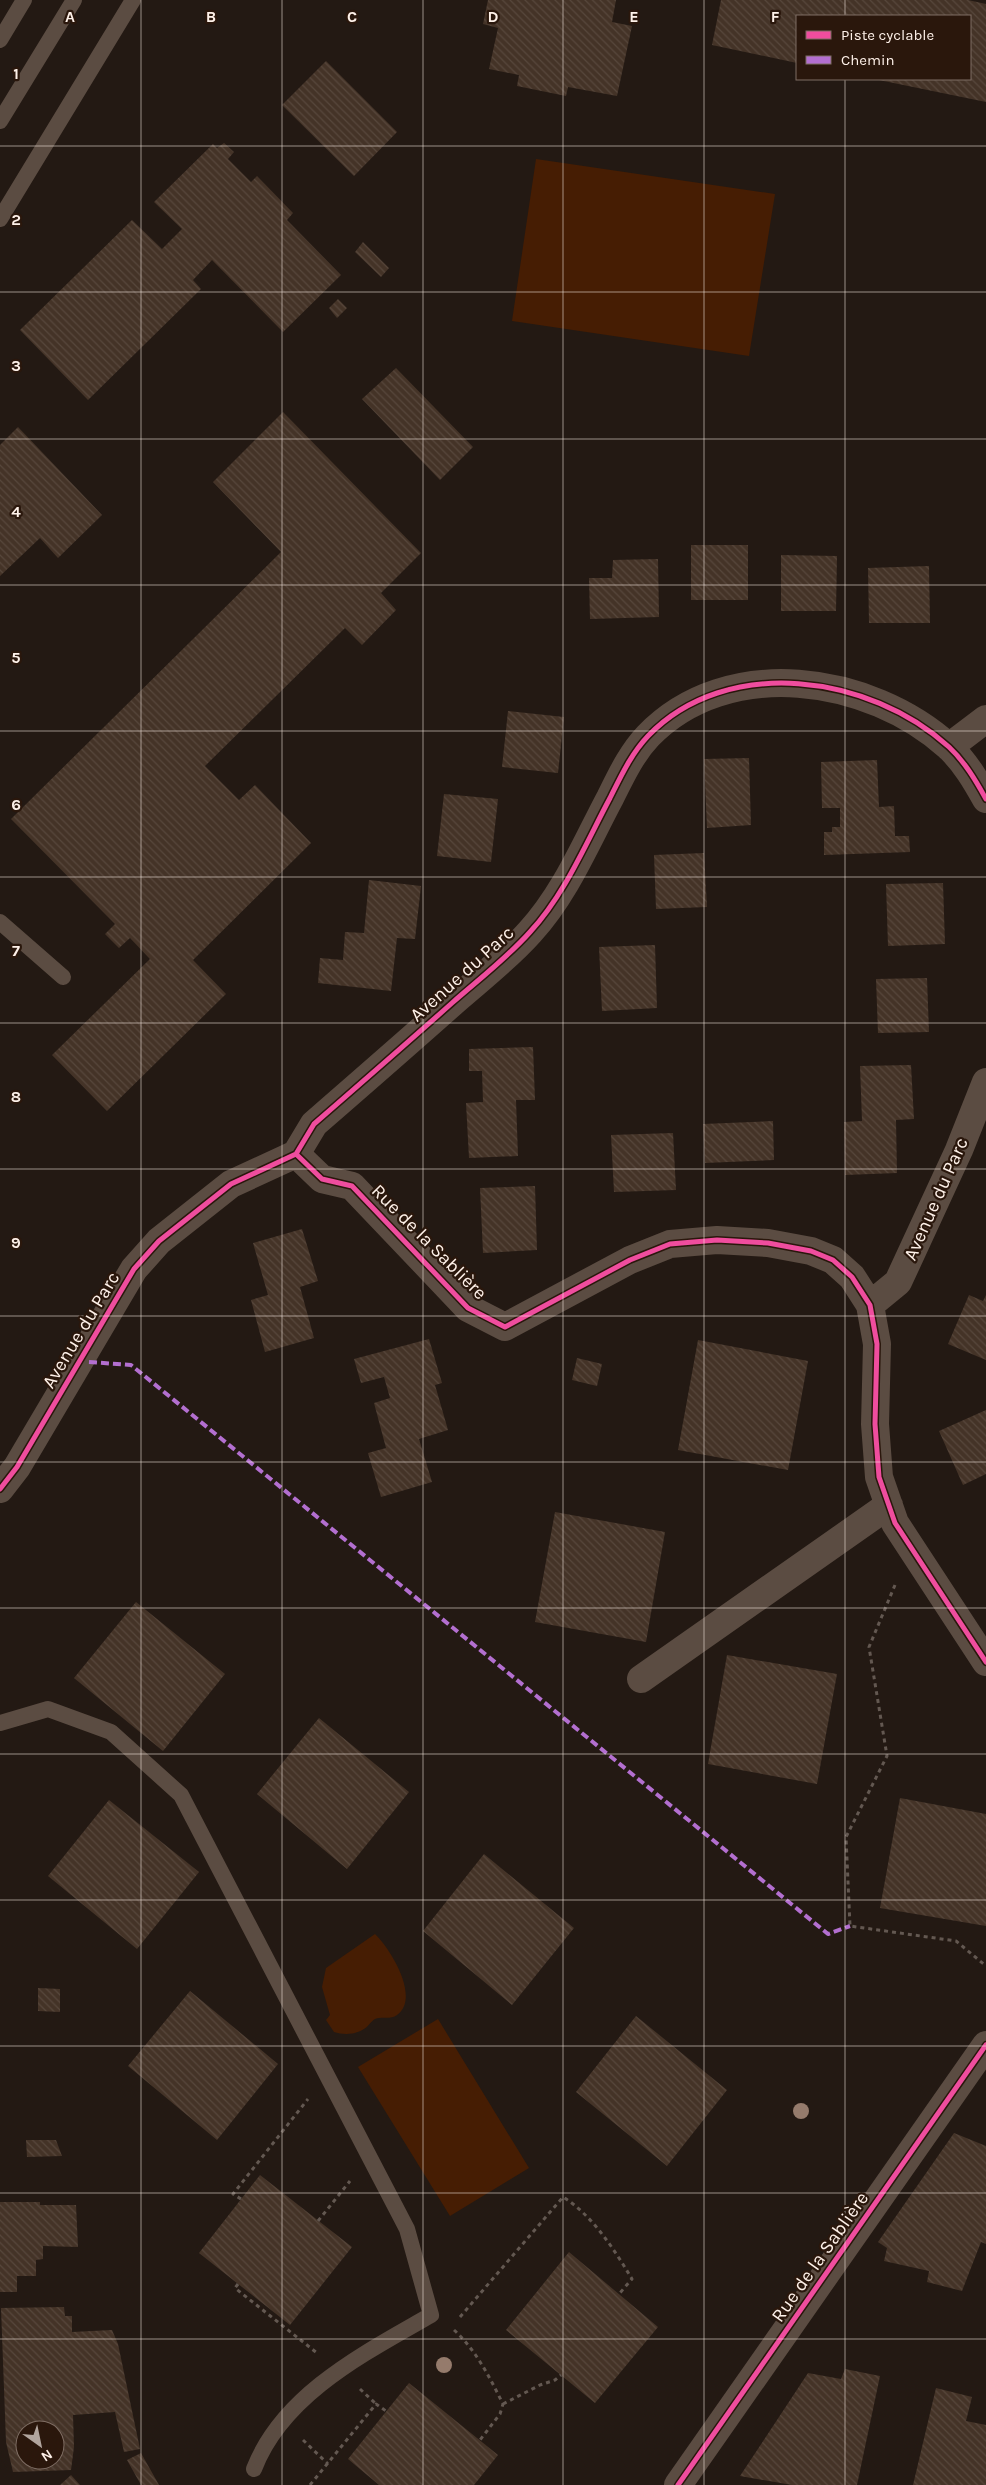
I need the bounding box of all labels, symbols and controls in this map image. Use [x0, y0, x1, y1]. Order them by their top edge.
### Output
text: A [65, 7, 75, 26]
text: B [206, 7, 216, 26]
text: C [347, 7, 357, 26]
text: D [488, 7, 499, 26]
text: E [629, 7, 639, 26]
text: F [771, 7, 780, 26]
legend [796, 15, 971, 80]
text: Piste cyclable [841, 26, 934, 44]
text: Chemin [841, 51, 895, 69]
text: 1 [13, 64, 19, 83]
text: 2 [11, 210, 21, 229]
text: 3 [11, 356, 21, 375]
text: 4 [11, 502, 21, 521]
text: 5 [11, 648, 21, 667]
text: 6 [11, 795, 21, 814]
street label: Avenue du Parc [406, 922, 518, 1026]
text: 7 [12, 941, 20, 960]
text: 8 [11, 1087, 21, 1106]
street label: Avenue du Parc [899, 1134, 973, 1264]
street label: Rue de la Sablière [367, 1180, 491, 1304]
text: 9 [11, 1233, 21, 1252]
street label: Avenue du Parc [38, 1268, 124, 1392]
street label: Rue de la Sablière [767, 2188, 873, 2326]
north arrow [15, 2420, 65, 2470]
text: N [38, 2446, 56, 2465]

